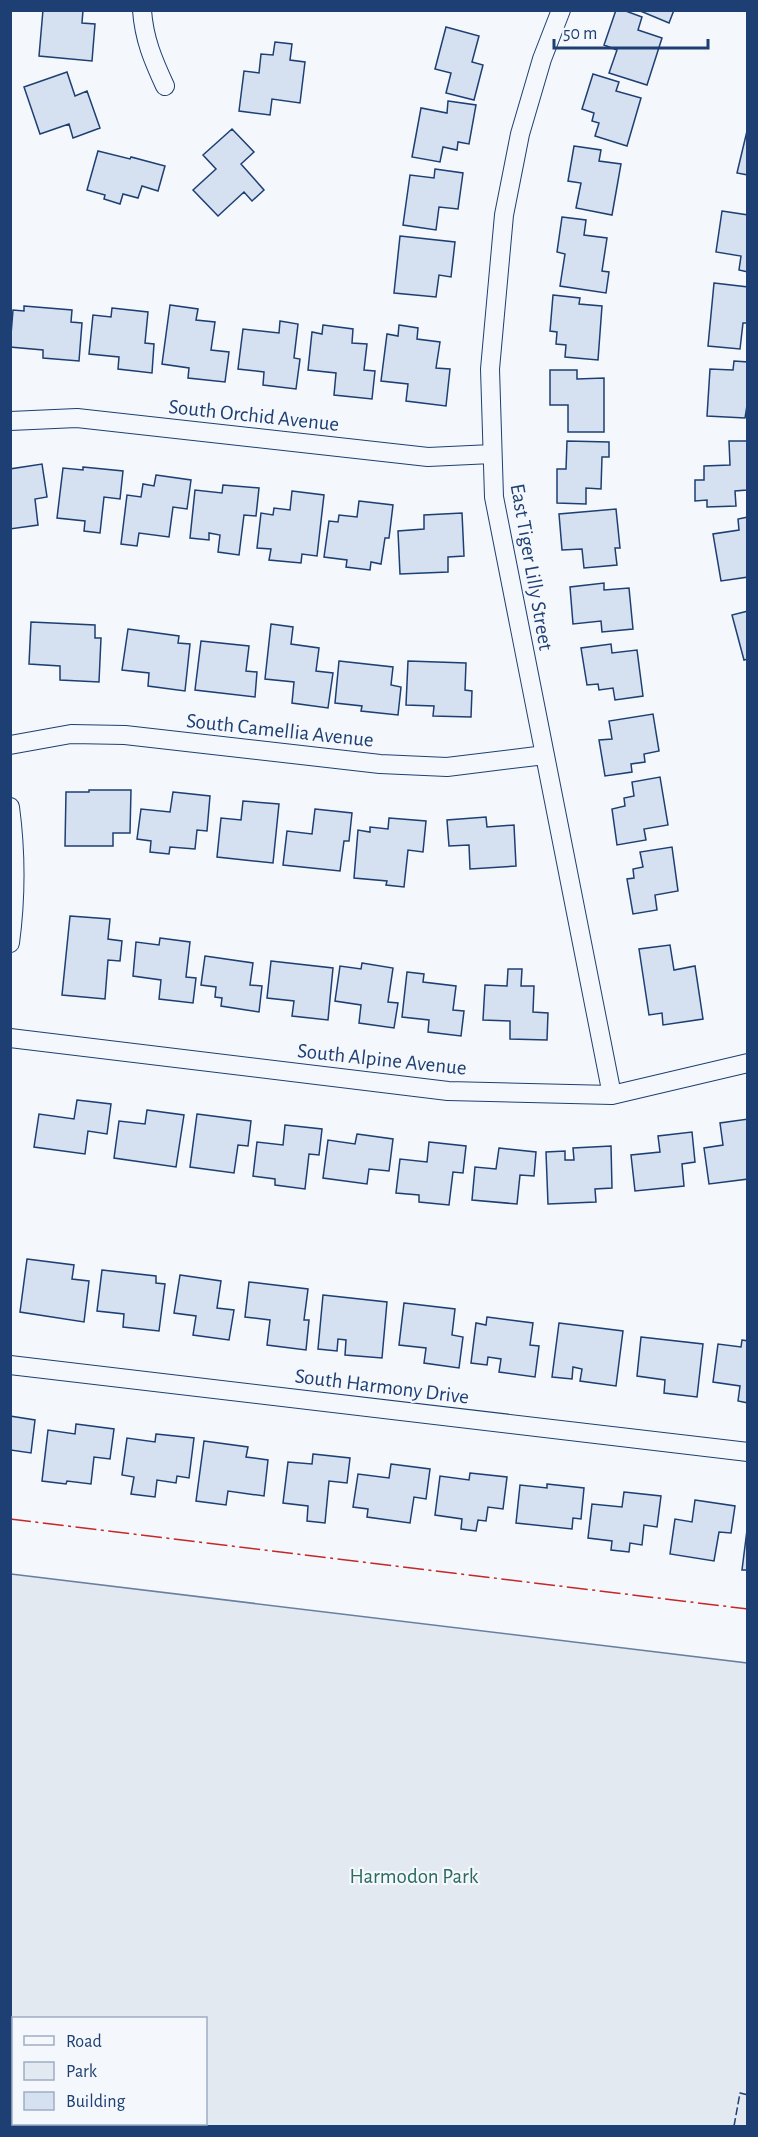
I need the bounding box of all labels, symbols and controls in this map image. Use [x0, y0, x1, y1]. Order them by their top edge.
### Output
scale bar [554, 12, 708, 50]
text: 50 m [563, 25, 597, 43]
street label: South Orchid Avenue [168, 396, 340, 435]
street label: East Tiger Lilly Street [507, 482, 557, 652]
street label: South Camellia Avenue [185, 710, 375, 751]
street label: South Alpine Avenue [296, 1040, 468, 1079]
street label: South Harmony Drive [294, 1365, 470, 1408]
park label: Harmodon Park [350, 1866, 479, 1887]
legend [12, 2017, 207, 2125]
text: Road [66, 2033, 102, 2051]
text: Park [66, 2063, 98, 2081]
text: Building [66, 2093, 126, 2111]

